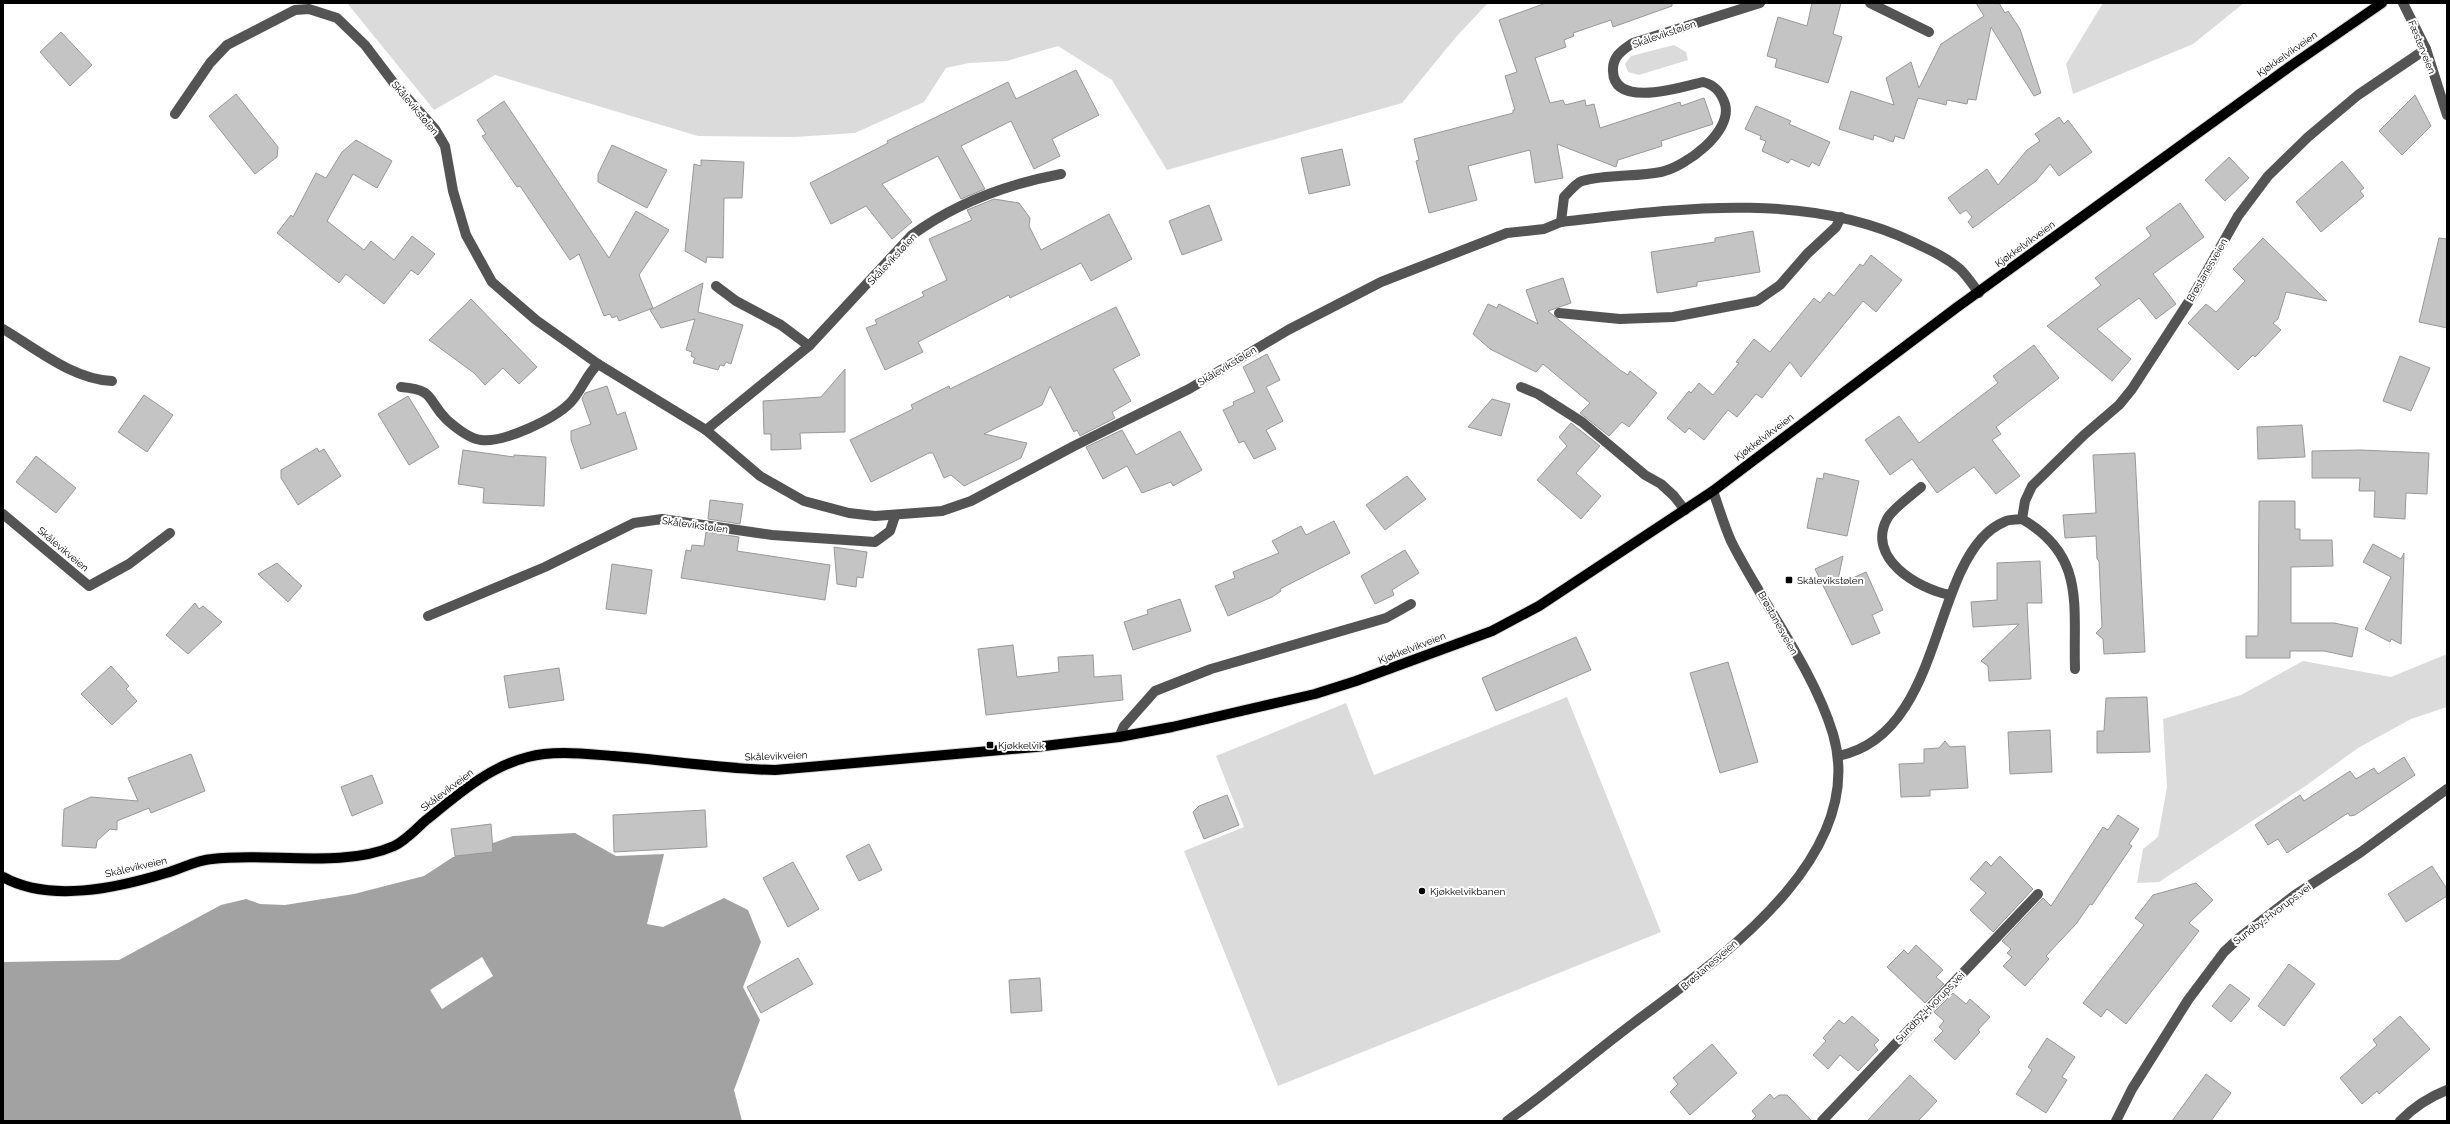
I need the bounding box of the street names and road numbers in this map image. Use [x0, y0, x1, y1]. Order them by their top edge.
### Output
street label: Skålevikstølen [1631, 18, 1697, 50]
street label: Fæsterveien [2406, 19, 2438, 76]
street label: Kjøkkelvikveien [2255, 29, 2319, 79]
street label: Skålevikstølen [389, 79, 441, 137]
street label: Kjøkkelvikveien [1993, 219, 2057, 269]
street label: Skålevikstølen [865, 231, 919, 287]
street label: Brøstanesveien [2185, 236, 2230, 303]
street label: Skålevikstølen [1196, 344, 1258, 388]
street label: Kjøkkelvikveien [1732, 411, 1796, 463]
street label: Skålevikstølen [661, 515, 729, 535]
street label: Skålevikveien [35, 525, 91, 574]
street label: Brøstanesveien [1756, 589, 1800, 657]
street label: Kjøkkelvikveien [1377, 630, 1447, 666]
street label: Skålevikveien [744, 749, 808, 763]
street label: Skålevikveien [419, 767, 476, 813]
street label: Skålevikveien [104, 855, 168, 879]
street label: Sundby-Hvorups vei [2231, 881, 2313, 947]
street label: Brøstanesveien [1679, 937, 1739, 992]
street label: Sundby-Hvorups vei [1893, 969, 1967, 1045]

